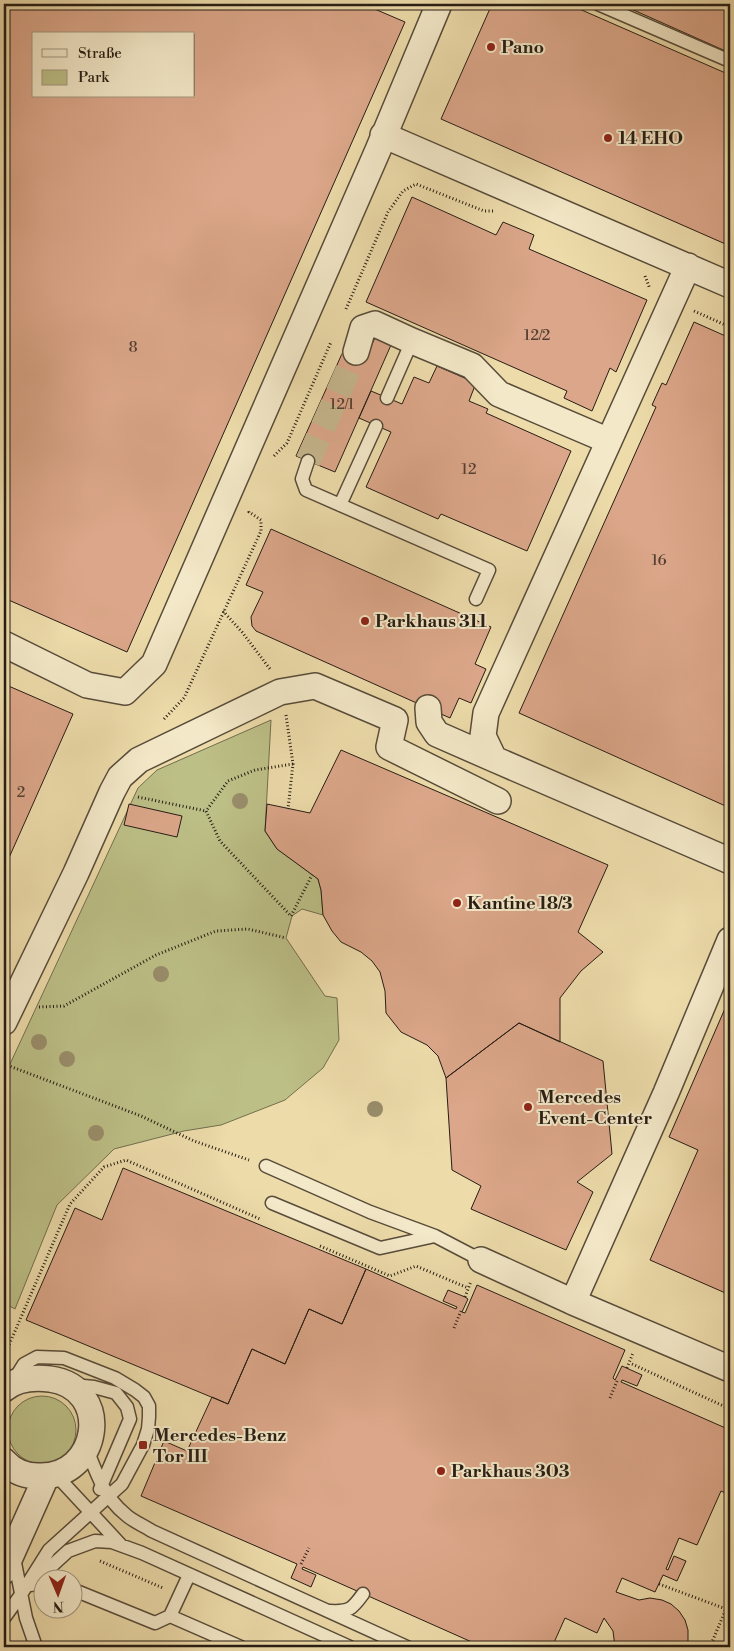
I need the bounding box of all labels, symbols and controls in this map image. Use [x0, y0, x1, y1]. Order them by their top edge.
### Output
legend [32, 32, 195, 98]
place label: Pano [501, 36, 544, 59]
marker: Pano [485, 41, 497, 53]
text: Straße [78, 44, 122, 63]
text: Park [78, 68, 110, 87]
place label: 14 EHO [618, 127, 683, 150]
marker: 14 EHO [602, 132, 614, 144]
house number: 12/2 [524, 326, 550, 345]
house number: 8 [128, 338, 138, 357]
house number: 12/1 [330, 395, 355, 414]
house number: 12 [461, 460, 477, 479]
house number: 16 [651, 551, 667, 570]
place label: Parkhaus 311 [375, 610, 488, 633]
marker: Parkhaus 311 [359, 615, 371, 627]
house number: 2 [17, 783, 25, 802]
place label: Kantine 18/3 [467, 892, 573, 915]
marker: Kantine 18/3 [451, 897, 463, 909]
place label: Mercedes Event-Center [538, 1086, 652, 1130]
marker: Mercedes Event-Center [522, 1101, 534, 1113]
place label: Mercedes-Benz Tor III [153, 1424, 286, 1468]
marker: Mercedes-Benz Tor III [137, 1439, 149, 1451]
place label: Parkhaus 303 [451, 1460, 570, 1483]
marker: Parkhaus 303 [435, 1465, 447, 1477]
north arrow [32, 1568, 82, 1618]
text: N [53, 1597, 64, 1615]

